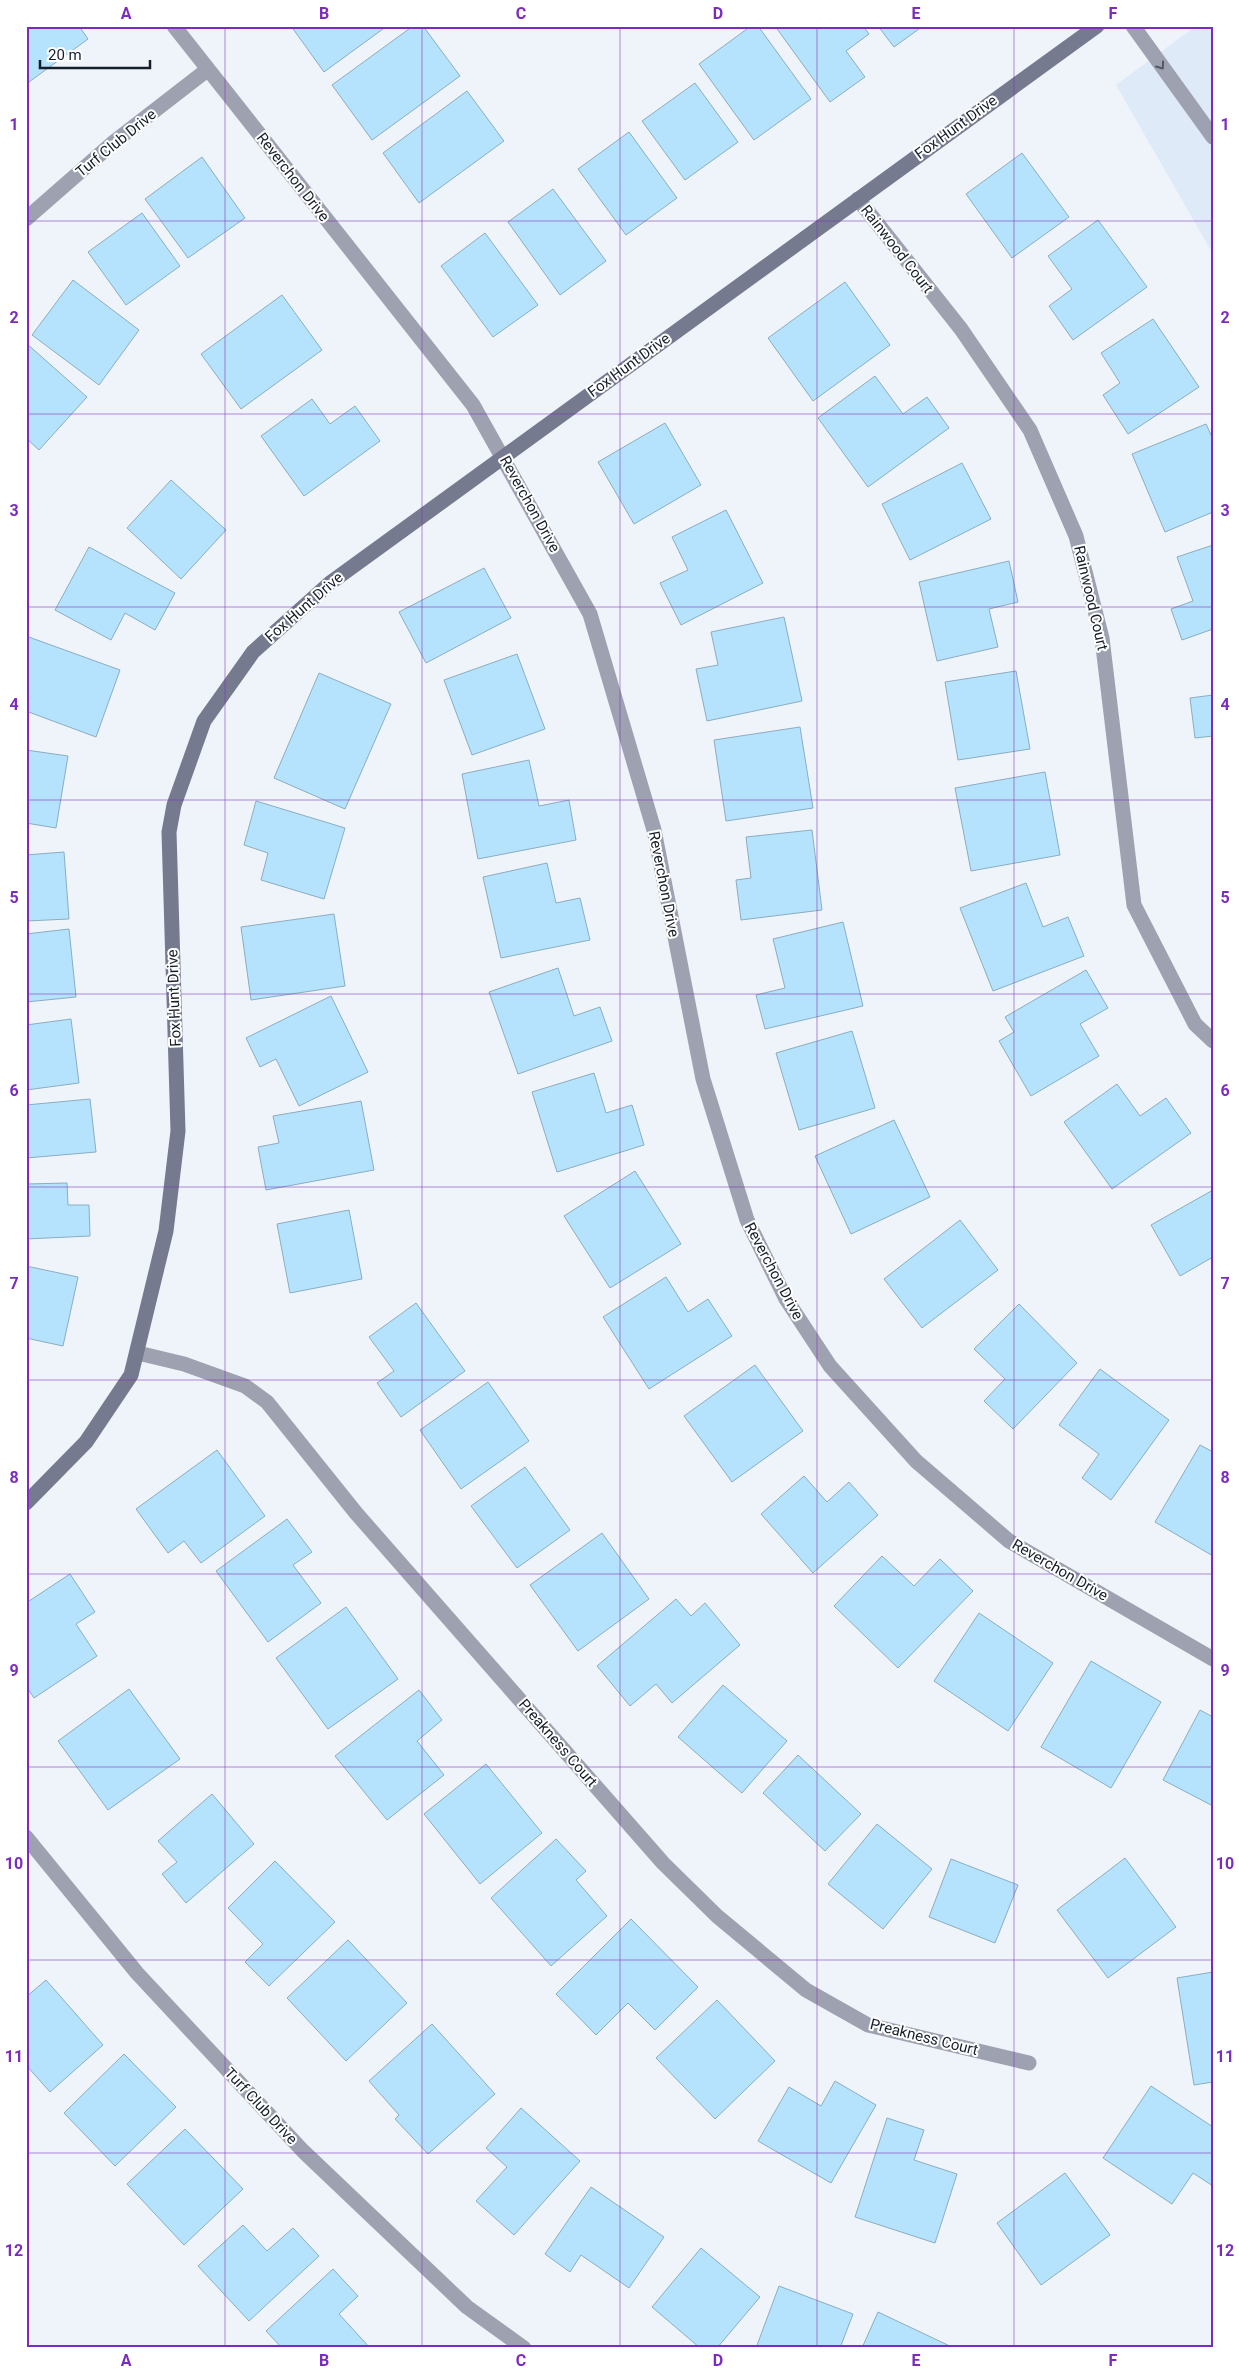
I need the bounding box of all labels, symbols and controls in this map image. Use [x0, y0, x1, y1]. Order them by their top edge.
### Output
text: A [121, 4, 132, 23]
text: B [319, 4, 329, 23]
text: C [516, 4, 526, 23]
text: D [713, 4, 723, 23]
text: E [912, 4, 921, 23]
text: F [1109, 4, 1118, 23]
scale bar [40, 38, 150, 70]
text: 20 m [48, 46, 82, 64]
one-way arrow [1155, 60, 1164, 70]
street label: Fox Hunt Drive [911, 91, 1001, 163]
street label: Turf Club Drive [72, 105, 160, 181]
text: 1 [9, 115, 19, 134]
text: 1 [1220, 115, 1230, 134]
street label: Reverchon Drive [253, 129, 333, 225]
street label: Rainwood Court [857, 201, 937, 297]
text: 2 [9, 308, 19, 327]
text: 2 [1220, 308, 1230, 327]
street label: Fox Hunt Drive [584, 329, 674, 401]
street label: Reverchon Drive [496, 453, 564, 555]
text: 3 [9, 501, 19, 520]
text: 3 [1220, 501, 1230, 520]
street label: Rainwood Court [1070, 544, 1112, 652]
street label: Fox Hunt Drive [261, 568, 347, 646]
text: 4 [9, 695, 19, 714]
text: 4 [1220, 695, 1230, 714]
street label: Reverchon Drive [645, 829, 683, 939]
text: 5 [9, 888, 19, 907]
text: 5 [1220, 888, 1230, 907]
street label: Fox Hunt Drive [163, 949, 185, 1047]
text: 6 [9, 1081, 19, 1100]
text: 6 [1220, 1081, 1230, 1100]
street label: Reverchon Drive [741, 1219, 807, 1323]
text: 7 [9, 1274, 19, 1293]
text: 7 [1220, 1274, 1230, 1293]
text: 8 [9, 1468, 19, 1487]
text: 8 [1220, 1468, 1230, 1487]
street label: Reverchon Drive [1009, 1535, 1111, 1605]
text: 9 [9, 1661, 19, 1680]
text: 9 [1220, 1661, 1230, 1680]
street label: Preakness Court [515, 1695, 601, 1791]
text: 10 [5, 1854, 23, 1873]
text: 10 [1216, 1854, 1234, 1873]
street label: Preakness Court [868, 2015, 980, 2059]
text: 11 [5, 2047, 23, 2066]
text: 11 [1216, 2047, 1234, 2066]
street label: Turf Club Drive [221, 2064, 301, 2148]
text: 12 [5, 2241, 23, 2260]
text: 12 [1216, 2241, 1234, 2260]
text: A [121, 2351, 132, 2370]
text: B [319, 2351, 329, 2370]
text: C [516, 2351, 526, 2370]
text: D [713, 2351, 723, 2370]
text: E [912, 2351, 921, 2370]
text: F [1109, 2351, 1118, 2370]

